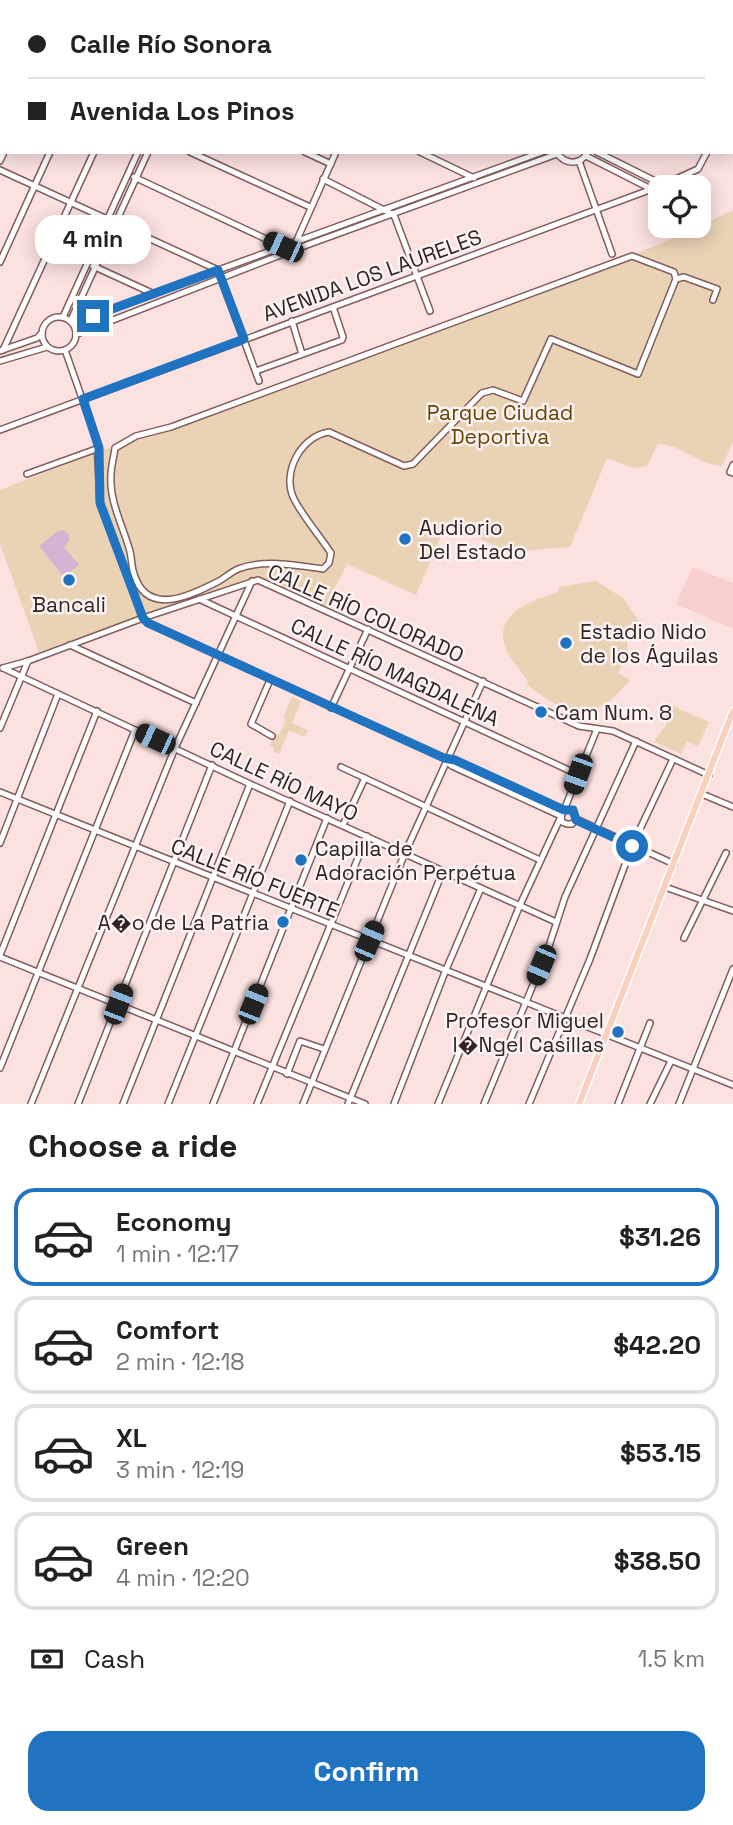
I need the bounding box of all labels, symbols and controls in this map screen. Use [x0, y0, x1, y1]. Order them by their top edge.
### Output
text: Calle Río Sonora [70, 27, 272, 61]
text: Avenida Los Pinos [70, 94, 295, 128]
map controls [648, 175, 711, 238]
button: locate [648, 175, 711, 238]
callout: 4 min [35, 215, 151, 264]
street label: AVENIDA LOS LAURELES [259, 223, 485, 327]
text: 4 min [63, 224, 123, 254]
car [260, 229, 307, 265]
route end [77, 300, 109, 332]
park label: Parque Ciudad Deportiva [427, 399, 573, 450]
place label: Audiorio Del Estado [419, 514, 526, 565]
marker: Audiorio Del Estado [397, 531, 413, 547]
street label: CALLE RÍO COLORADO [264, 558, 468, 668]
marker: Bancali [61, 572, 77, 588]
place label: Bancali [32, 591, 106, 618]
street label: CALLE RÍO MAGDALENA [286, 612, 504, 732]
place label: Estadio Nido de los Águilas [580, 618, 719, 669]
marker: Estadio Nido de los Águilas [558, 635, 574, 651]
place label: Cam Num. 8 [555, 699, 672, 726]
marker: Cam Num. 8 [533, 704, 549, 720]
car [132, 721, 179, 757]
street label: CALLE RÍO MAYO [205, 735, 363, 827]
car [561, 751, 596, 797]
route start [616, 830, 648, 862]
street label: CALLE RÍO FUERTE [167, 832, 343, 924]
place label: Capilla de Adoración Perpétua [315, 835, 516, 886]
marker: Capilla de Adoración Perpétua [293, 852, 309, 868]
place label: A�o de La Patria [98, 909, 269, 936]
marker: A�o de La Patria [275, 914, 291, 930]
car [352, 918, 387, 964]
car [524, 942, 559, 988]
car [101, 981, 136, 1027]
car [236, 981, 271, 1027]
place label: Profesor Miguel I�Ngel Casillas [445, 1007, 604, 1058]
marker: Profesor Miguel I�Ngel Casillas [610, 1024, 626, 1040]
text: Choose a ride [28, 1126, 238, 1166]
text: Economy [116, 1205, 232, 1239]
icon: car [32, 1206, 95, 1269]
text: $31.26 [619, 1220, 701, 1254]
text: 1 min · 12:17 [116, 1239, 239, 1269]
text: Comfort [116, 1313, 219, 1347]
icon: car [32, 1314, 95, 1377]
text: $42.20 [613, 1328, 701, 1362]
text: 2 min · 12:18 [116, 1347, 245, 1377]
text: XL [116, 1421, 147, 1455]
icon: car [32, 1422, 95, 1485]
text: $53.15 [620, 1436, 701, 1470]
text: 3 min · 12:19 [116, 1455, 244, 1485]
text: Green [116, 1529, 189, 1563]
icon: car [32, 1530, 95, 1593]
text: $38.50 [614, 1544, 701, 1578]
text: 4 min · 12:20 [116, 1563, 250, 1593]
icon: cash [28, 1640, 66, 1678]
text: Cash [84, 1642, 145, 1676]
text: 1.5 km [638, 1644, 705, 1674]
button: Confirm [28, 1731, 705, 1811]

